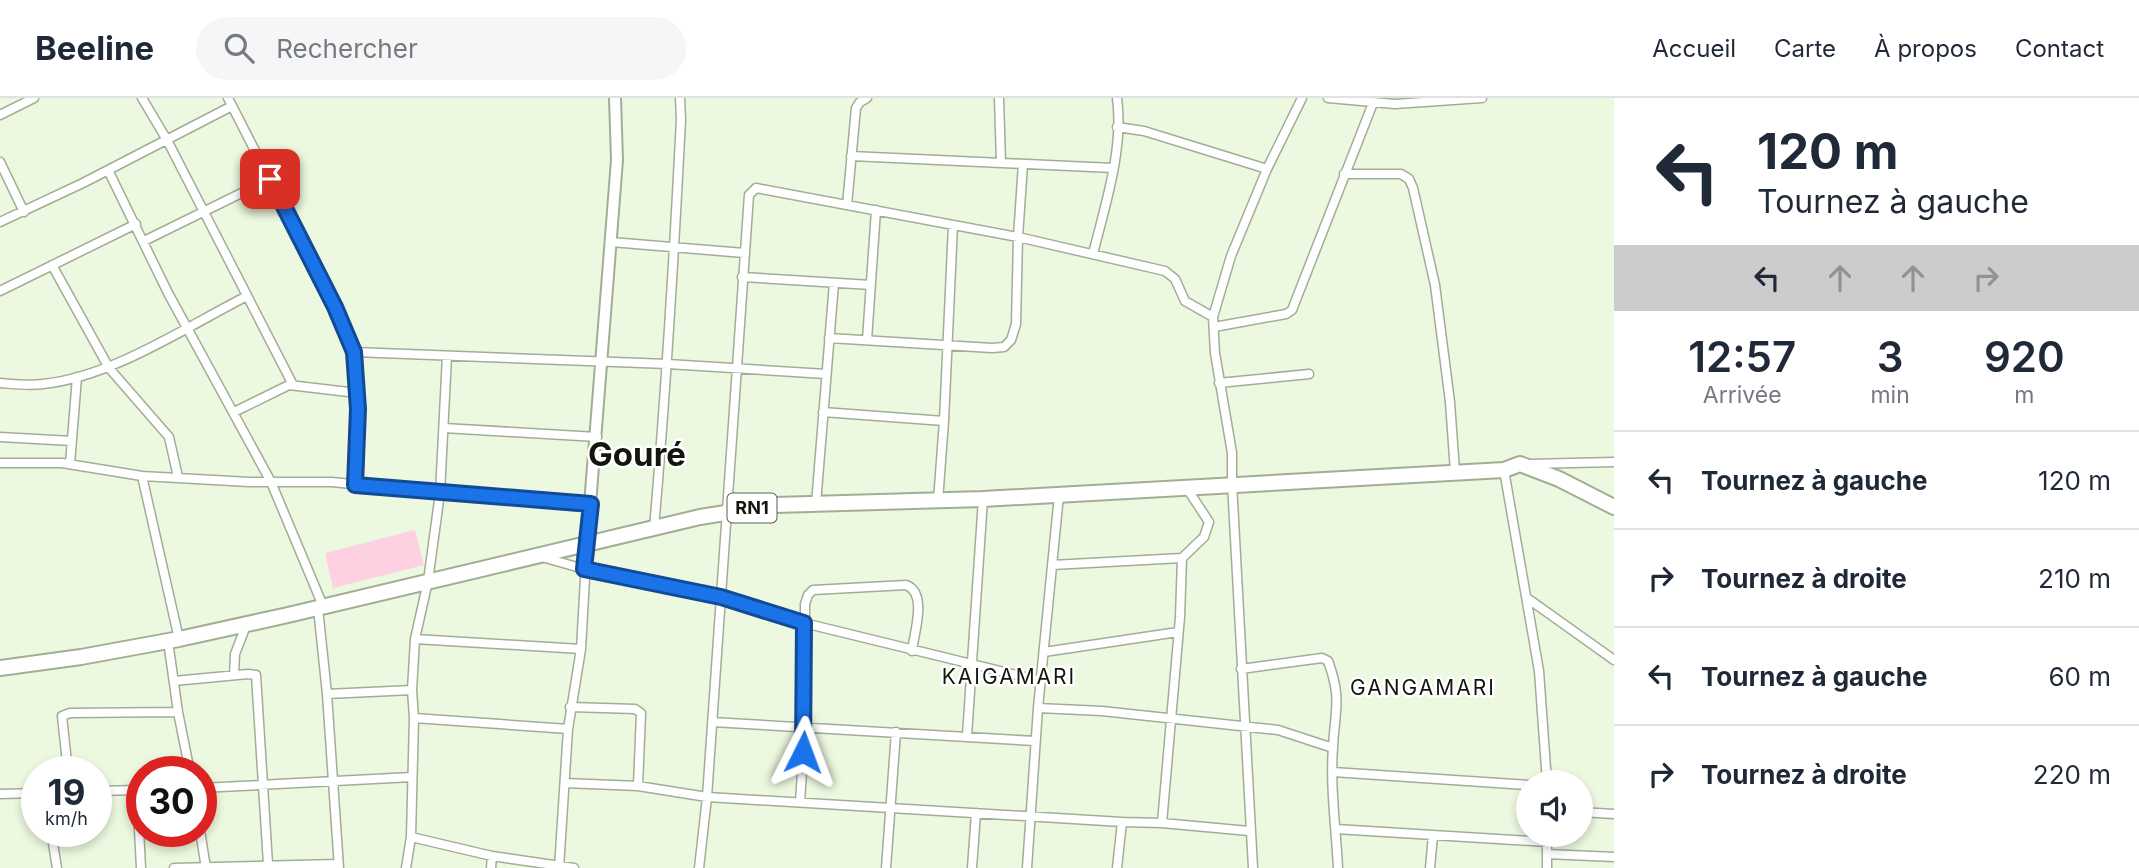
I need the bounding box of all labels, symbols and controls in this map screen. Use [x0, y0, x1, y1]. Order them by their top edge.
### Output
search box [196, 17, 686, 80]
text: Beeline [35, 28, 154, 68]
icon: search [220, 29, 258, 67]
text: Rechercher [276, 33, 418, 64]
text: Accueil [1652, 34, 1736, 63]
text: Carte [1774, 34, 1836, 63]
text: À propos [1874, 34, 1977, 63]
text: Contact [2015, 34, 2104, 63]
text: 120 m [1757, 122, 1898, 181]
icon: left [1642, 126, 1733, 217]
pin [240, 149, 300, 209]
icon: arrive [251, 160, 289, 198]
text: Tournez à gauche [1757, 182, 2029, 221]
icon: left [1748, 259, 1786, 297]
icon: ahead [1821, 259, 1859, 297]
icon: ahead [1894, 259, 1932, 297]
icon: right [1967, 259, 2005, 297]
text: 12:57 [1688, 331, 1796, 382]
text: 3 [1877, 331, 1903, 382]
text: 920 [1984, 331, 2065, 382]
text: Arrivée [1703, 381, 1782, 409]
text: min [1870, 381, 1910, 409]
text: m [2014, 381, 2034, 409]
district label: Gouré [588, 434, 686, 474]
icon: left [1642, 461, 1680, 499]
text: Tournez à gauche [1701, 465, 1927, 496]
text: 120 m [2038, 465, 2111, 496]
road number: RN1 [728, 494, 776, 522]
icon: right [1642, 559, 1680, 597]
text: Tournez à droite [1701, 563, 1907, 594]
text: 210 m [2038, 563, 2111, 594]
icon: left [1642, 657, 1680, 695]
text: Tournez à gauche [1701, 661, 1927, 692]
text: 60 m [2048, 661, 2111, 692]
district label: KAIGAMARI [942, 664, 1076, 689]
district label: GANGAMARI [1350, 675, 1496, 700]
position arrow [766, 715, 840, 789]
icon: right [1642, 755, 1680, 793]
speed limit sign: 30 [126, 756, 217, 847]
text: Tournez à droite [1701, 759, 1907, 790]
text: 220 m [2033, 759, 2111, 790]
map controls [1516, 770, 1593, 847]
button: sound [1516, 770, 1593, 847]
text: 19 [48, 771, 85, 813]
text: km/h [45, 808, 88, 829]

